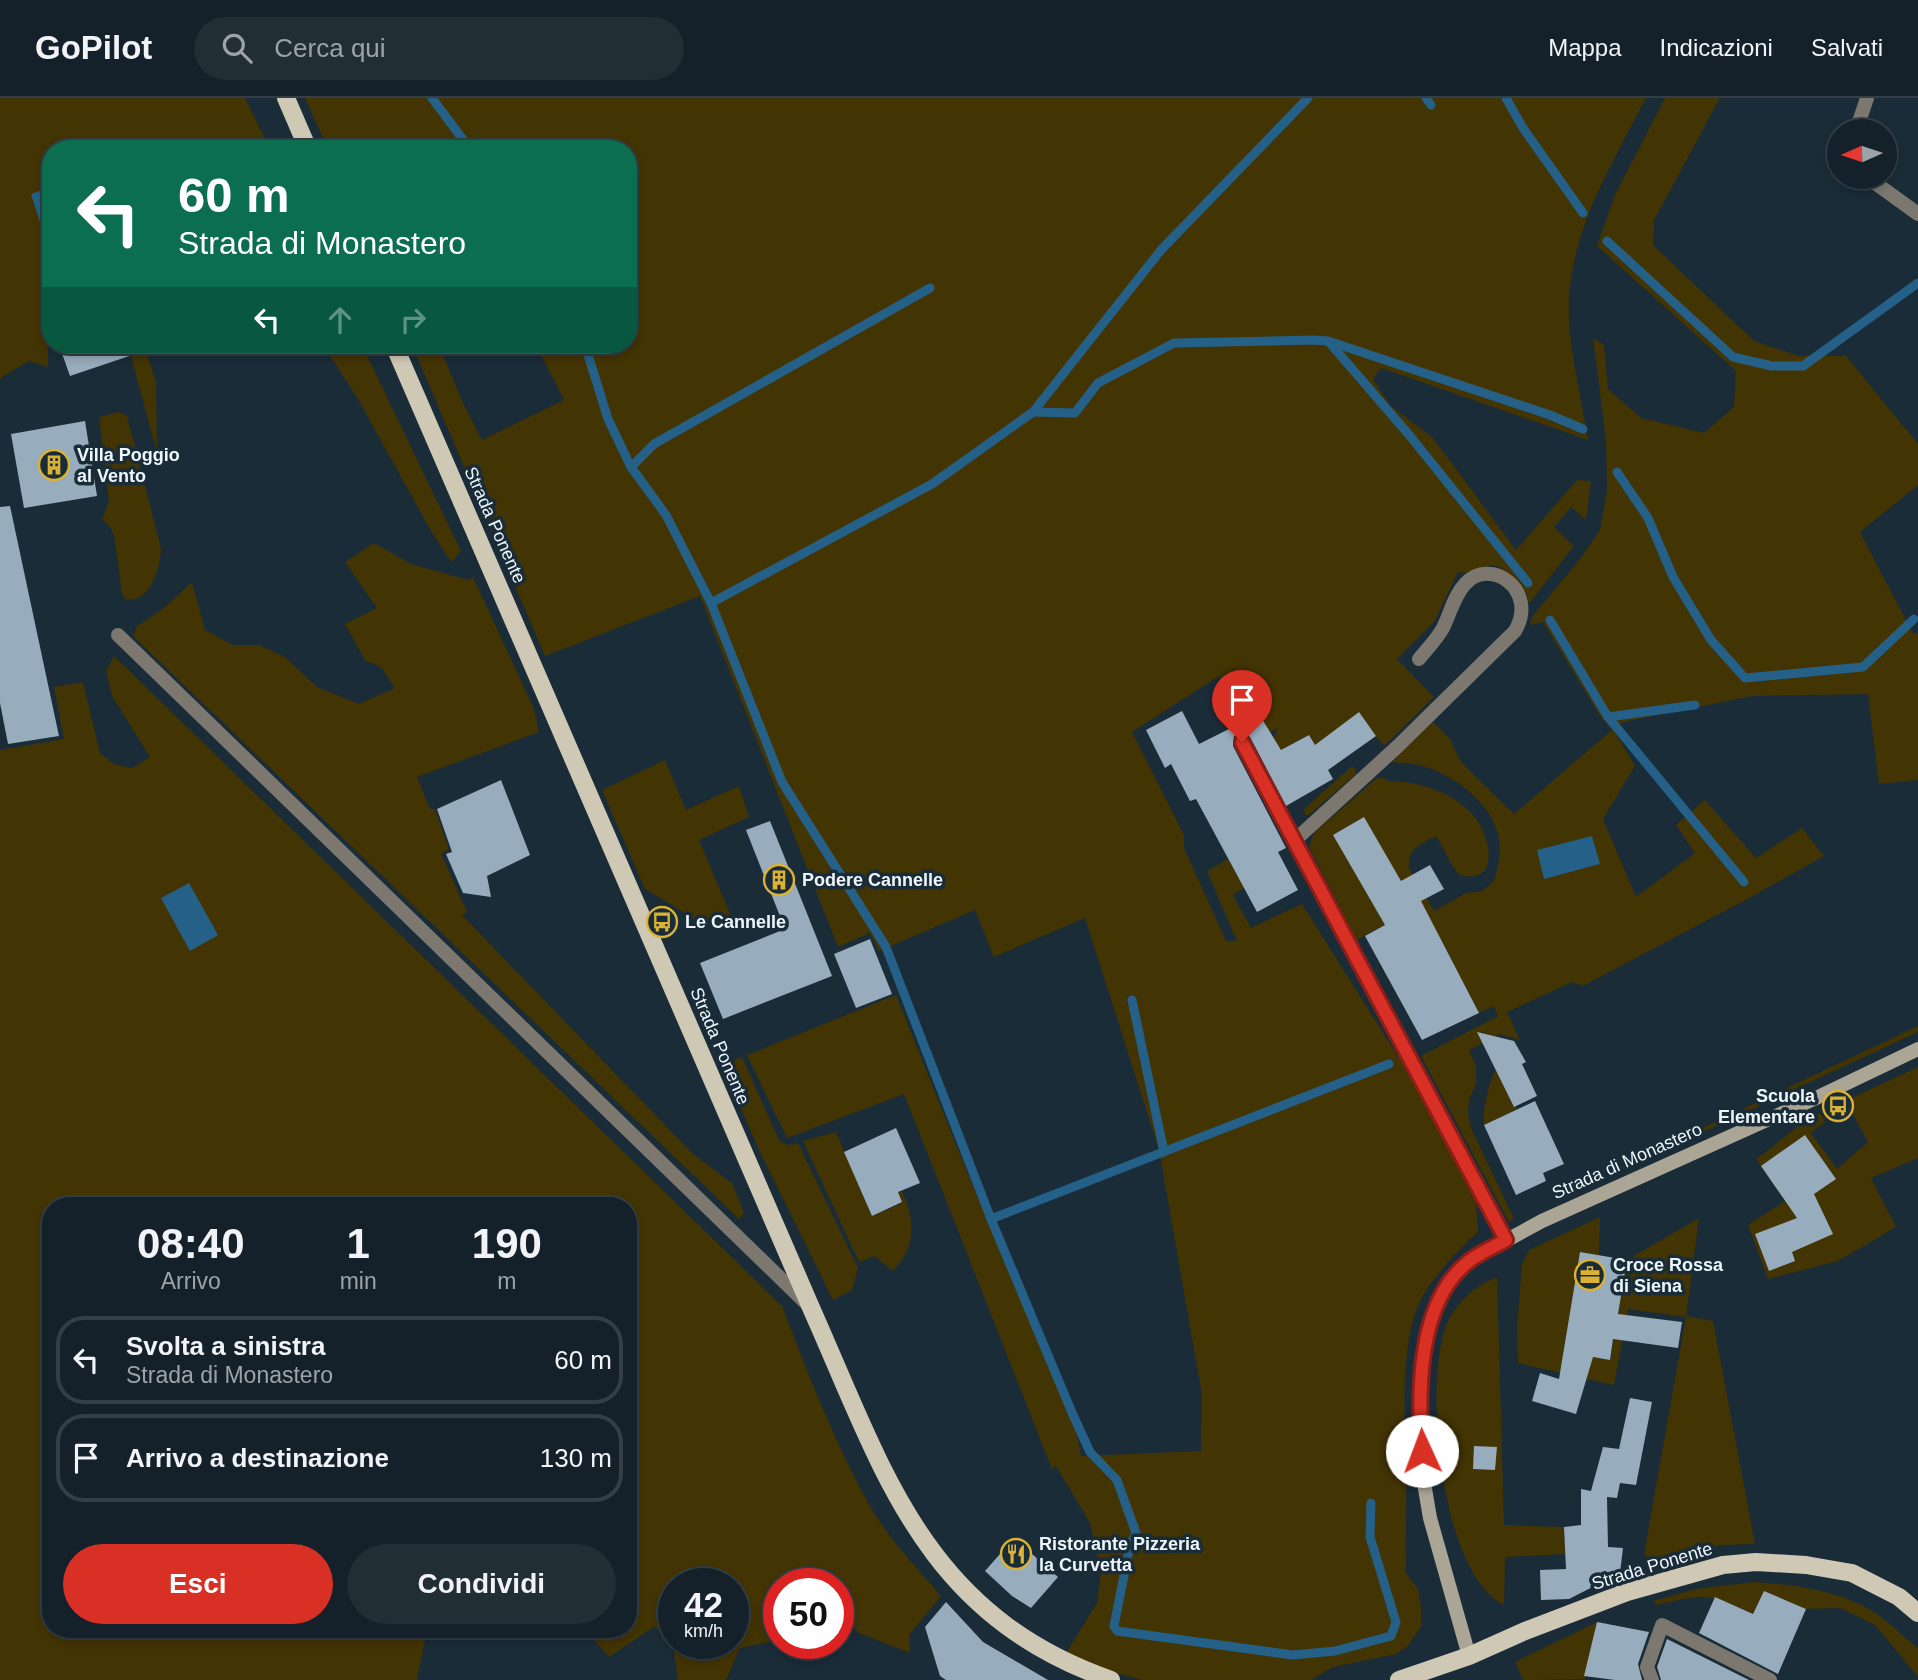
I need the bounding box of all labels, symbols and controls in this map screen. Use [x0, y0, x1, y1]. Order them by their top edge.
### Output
search box [194, 17, 684, 80]
text: GoPilot [35, 29, 152, 66]
icon: search [218, 29, 256, 67]
text: Cerca qui [274, 33, 386, 63]
text: Mappa [1548, 34, 1622, 61]
text: Indicazioni [1660, 34, 1773, 61]
text: Salvati [1811, 34, 1883, 61]
north arrow [1827, 119, 1897, 189]
map controls [1827, 119, 1897, 189]
icon: left [63, 168, 154, 259]
text: 60 m [178, 168, 290, 222]
text: Strada di Monastero [178, 225, 466, 261]
icon: left [248, 301, 286, 339]
icon: ahead [321, 301, 359, 339]
icon: right [394, 301, 432, 339]
place label: Villa Poggio al Vento [77, 445, 180, 486]
building icon: Villa Poggio al Vento [37, 448, 71, 482]
street label: Strada Ponente [460, 464, 530, 586]
pin [1212, 670, 1272, 742]
icon: arrive [1223, 681, 1261, 719]
building icon: Podere Cannelle [762, 863, 796, 897]
place label: Podere Cannelle [802, 870, 943, 890]
bus stop icon: Le Cannelle [645, 905, 679, 939]
place label: Le Cannelle [685, 912, 786, 932]
street label: Strada Ponente [686, 985, 754, 1107]
place label: Scuola Elementare [1718, 1086, 1816, 1127]
bus stop icon: Scuola Elementare [1821, 1089, 1855, 1123]
street label: Strada di Monastero [1549, 1119, 1705, 1203]
text: 08:40 [137, 1220, 245, 1267]
text: 1 [346, 1220, 370, 1267]
text: 190 [472, 1220, 542, 1267]
place label: Croce Rossa di Siena [1613, 1255, 1724, 1296]
office icon: Croce Rossa di Siena [1573, 1258, 1607, 1292]
text: Arrivo [161, 1268, 221, 1294]
text: min [340, 1268, 377, 1294]
text: m [497, 1268, 516, 1294]
text: Svolta a sinistra [126, 1331, 325, 1361]
icon: left [67, 1341, 105, 1379]
text: 60 m [554, 1345, 612, 1375]
text: Strada di Monastero [126, 1362, 333, 1388]
position arrow [1385, 1414, 1459, 1488]
icon: arrive [67, 1439, 105, 1477]
text: Arrivo a destinazione [126, 1443, 389, 1473]
text: 130 m [540, 1443, 612, 1473]
place label: Ristorante Pizzeria la Curvetta [1039, 1534, 1201, 1575]
restaurant icon: Ristorante Pizzeria la Curvetta [999, 1537, 1033, 1571]
street label: Strada Ponente [1589, 1538, 1715, 1594]
button: Esci [63, 1544, 333, 1624]
button: Condividi [347, 1544, 616, 1624]
speed limit sign: 50 [763, 1568, 854, 1659]
text: 42 [684, 1585, 723, 1624]
text: km/h [684, 1621, 723, 1641]

